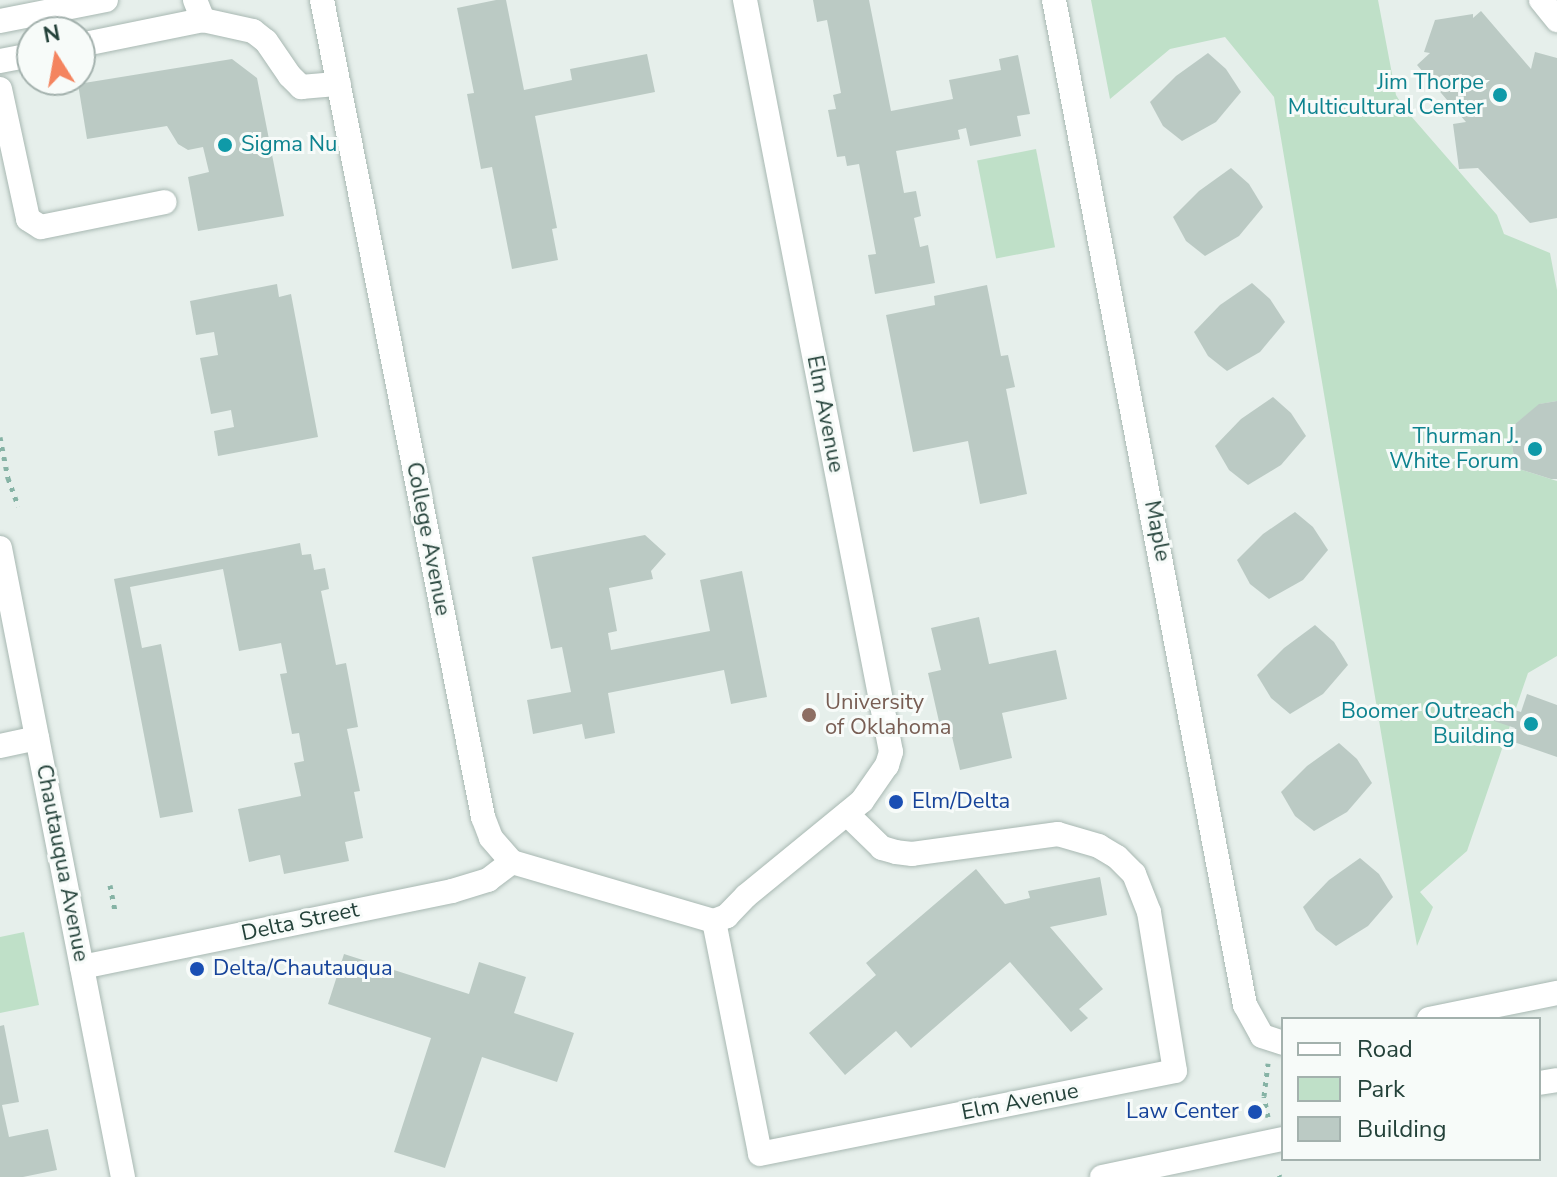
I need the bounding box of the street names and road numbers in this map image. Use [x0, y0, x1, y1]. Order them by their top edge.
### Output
street label: Elm Avenue [801, 353, 849, 475]
street label: College Avenue [400, 460, 456, 618]
street label: Maple [1138, 498, 1176, 564]
street label: Chautauqua Avenue [30, 762, 94, 964]
street label: Delta Street [239, 897, 361, 947]
street label: Elm Avenue [959, 1078, 1081, 1126]

